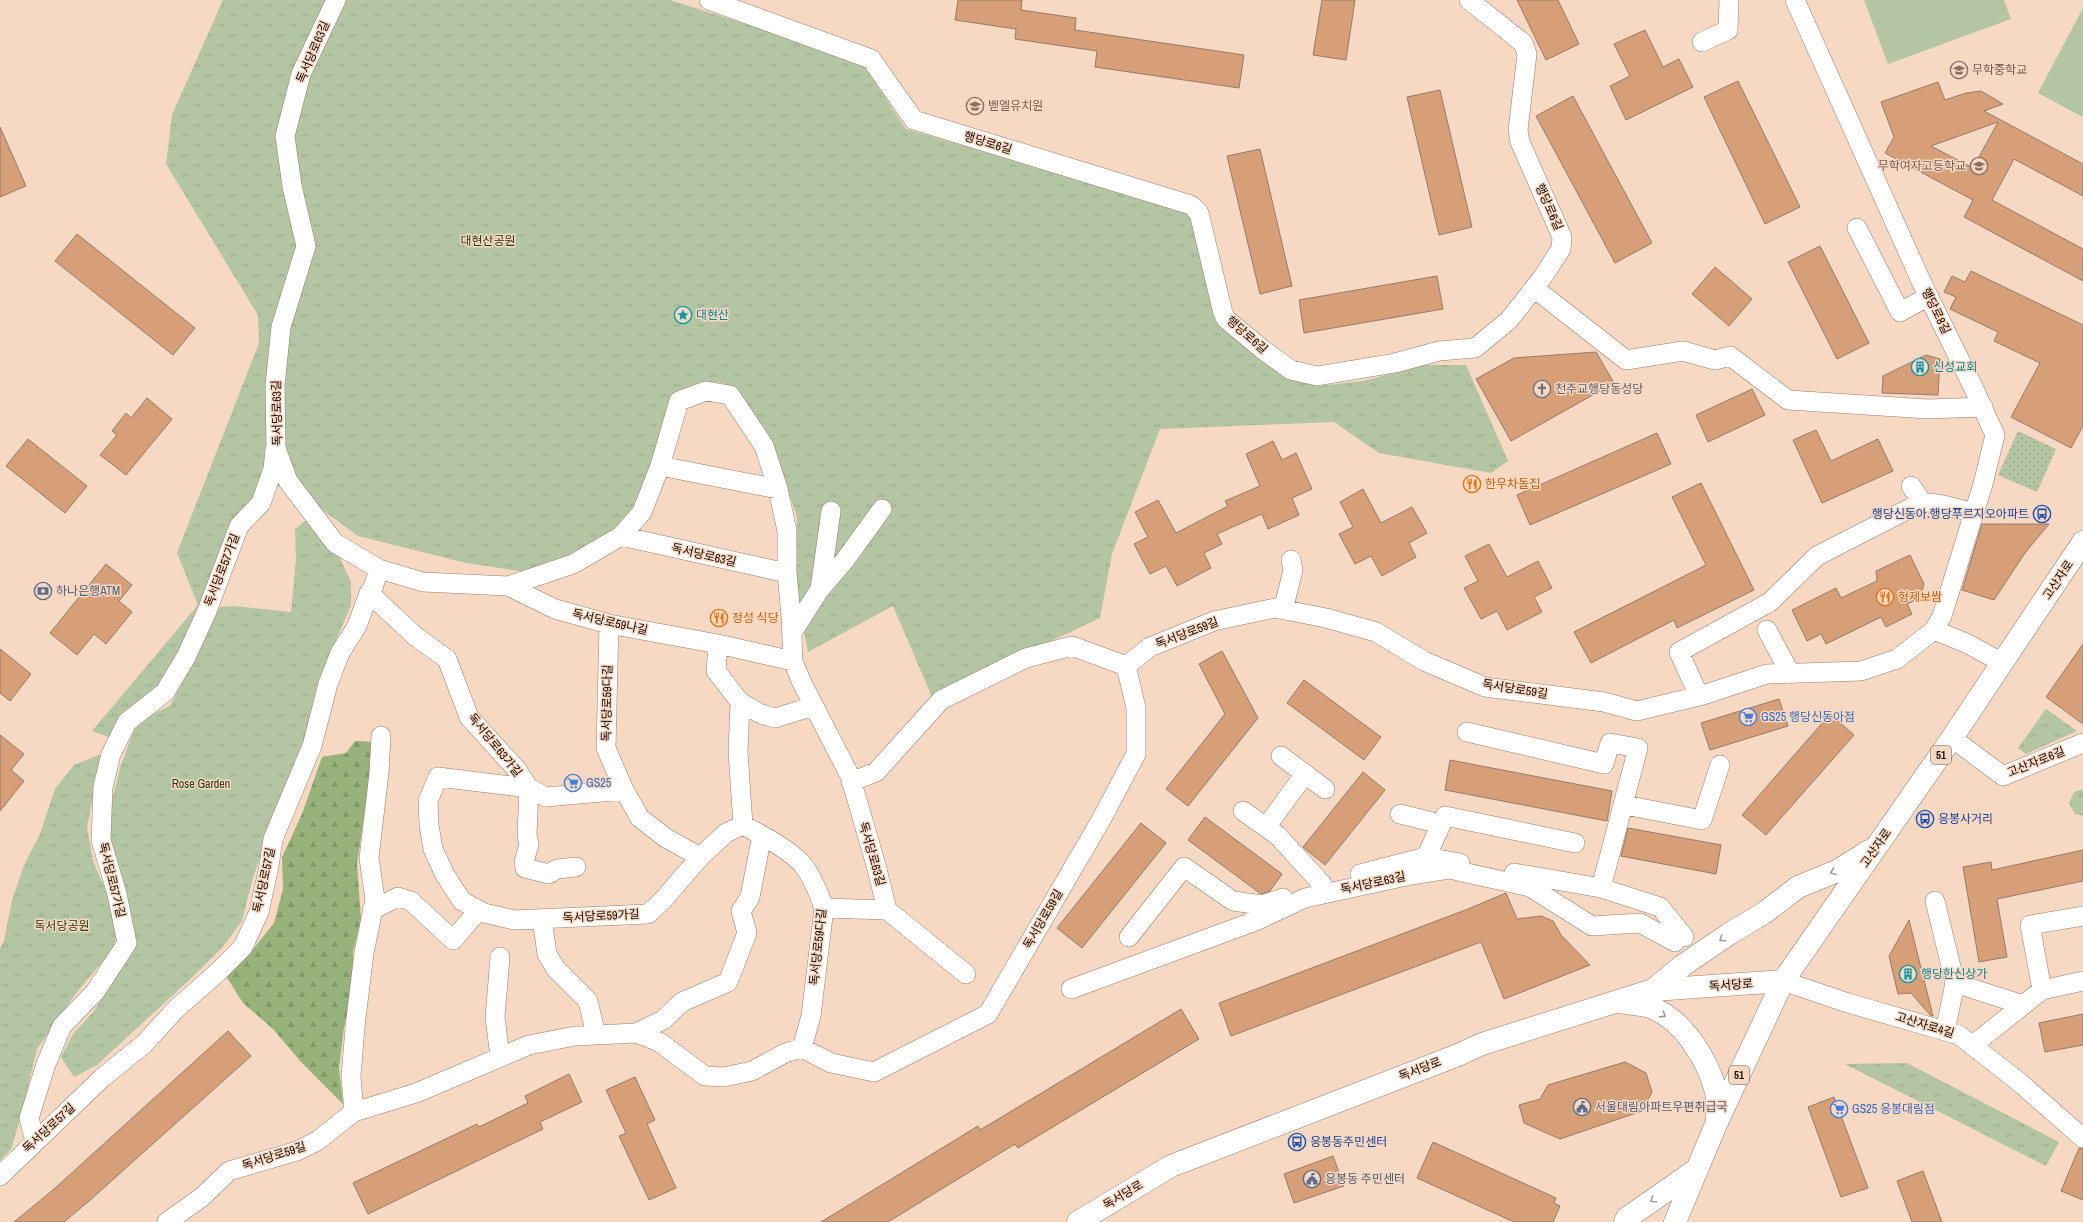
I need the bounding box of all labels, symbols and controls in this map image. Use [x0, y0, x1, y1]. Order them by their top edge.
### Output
street label: 독서당로63길 [293, 18, 333, 86]
school or university icon: 무학중학교 [1949, 60, 1969, 80]
place label: 무학중학교 [1972, 62, 2027, 78]
school or university icon: 벧엘유치원 [965, 96, 985, 116]
place label: 벧엘유치원 [988, 98, 1043, 114]
street label: 행당로6길 [962, 128, 1014, 158]
school or university icon: 무학여자고등학교 [1969, 156, 1989, 176]
place label: 무학여자고등학교 [1878, 158, 1966, 174]
street label: 행당로6길 [1532, 181, 1566, 233]
park label: 대현산공원 [460, 233, 516, 249]
street label: 행당로8길 [1918, 285, 1954, 337]
place icon: 대현산 [673, 305, 693, 325]
place label: 대현산 [696, 307, 729, 323]
street label: 행당로6길 [1223, 313, 1271, 357]
building icon: 신성교회 [1910, 357, 1930, 377]
place label: 신성교회 [1933, 359, 1977, 375]
church icon: 천주교행당동성당 [1532, 379, 1552, 399]
street label: 독서당로63길 [268, 380, 286, 446]
place label: 천주교행당동성당 [1555, 381, 1643, 397]
restaurant icon: 한우차돌집 [1462, 474, 1482, 494]
place label: 한우차돌집 [1485, 476, 1540, 492]
bus stop icon: 행당신동아.행당푸르지오아파트 [2032, 504, 2052, 524]
place label: 행당신동아.행당푸르지오아파트 [1872, 506, 2029, 522]
street label: 독서당로57가길 [201, 531, 243, 609]
street label: 독서당로63길 [670, 540, 738, 570]
street label: 고산자로 [2039, 557, 2077, 603]
bank icon: 하나은행ATM [33, 581, 53, 601]
place label: 하나은행ATM [56, 583, 120, 599]
restaurant icon: 형제보쌈 [1875, 587, 1895, 607]
place label: 형제보쌈 [1898, 589, 1942, 605]
street label: 독서당로59나길 [571, 606, 649, 638]
restaurant icon: 정성 식당 [709, 608, 729, 628]
place label: 정성 식당 [732, 610, 779, 626]
street label: 독서당로59길 [1153, 614, 1221, 652]
street label: 독서당로59다길 [598, 664, 616, 742]
street label: 독서당로59길 [1481, 676, 1549, 702]
supermarket icon: GS25 행당신동아점 [1738, 707, 1758, 727]
place label: GS25 행당신동아점 [1761, 709, 1855, 725]
street label: 독서당로63가길 [464, 710, 526, 780]
street label: 고산자로6길 [2005, 743, 2067, 781]
road number: 51 [1931, 746, 1951, 764]
supermarket icon: GS25 [563, 773, 583, 793]
place label: GS25 [586, 775, 612, 791]
park label: Rose Garden [172, 776, 230, 792]
bus stop icon: 응봉사거리 [1915, 809, 1935, 829]
place label: 응봉사거리 [1938, 811, 1993, 827]
street label: 독서당로63길 [855, 820, 889, 888]
street label: 고산자로 [1857, 825, 1895, 871]
street label: 독서당로57가길 [95, 841, 129, 919]
street label: 독서당로57길 [249, 846, 279, 914]
one-way arrow [1829, 867, 1836, 875]
street label: 독서당로63길 [1339, 868, 1407, 898]
street label: 독서당로59길 [1020, 886, 1066, 952]
street label: 독서당로59가길 [562, 906, 640, 926]
street label: 독서당로59다길 [806, 908, 830, 986]
park label: 독서당공원 [34, 918, 90, 934]
one-way arrow [1719, 934, 1726, 942]
building icon: 행당한신상가 [1898, 964, 1918, 984]
place label: 행당한신상가 [1921, 966, 1987, 982]
street label: 독서당로 [1708, 975, 1754, 995]
street label: 고산자로4길 [1894, 1008, 1956, 1042]
one-way arrow [1659, 1010, 1666, 1018]
street label: 독서당로 [1397, 1054, 1443, 1084]
road number: 51 [1729, 1066, 1749, 1084]
public building icon: 서울대림아파트우편취급국 [1572, 1097, 1592, 1117]
place label: 서울대림아파트우편취급국 [1595, 1099, 1727, 1115]
supermarket icon: GS25 응봉대림점 [1829, 1099, 1849, 1119]
street label: 독서당로57길 [19, 1100, 79, 1156]
place label: GS25 응봉대림점 [1852, 1101, 1935, 1117]
bus stop icon: 응봉동주민센터 [1287, 1132, 1307, 1152]
place label: 응봉동주민센터 [1310, 1134, 1387, 1150]
street label: 독서당로59길 [240, 1138, 308, 1174]
public building icon: 응봉동 주민센터 [1302, 1169, 1322, 1189]
place label: 응봉동 주민센터 [1325, 1171, 1405, 1187]
street label: 독서당로 [1100, 1177, 1146, 1213]
one-way arrow [1650, 1195, 1657, 1202]

